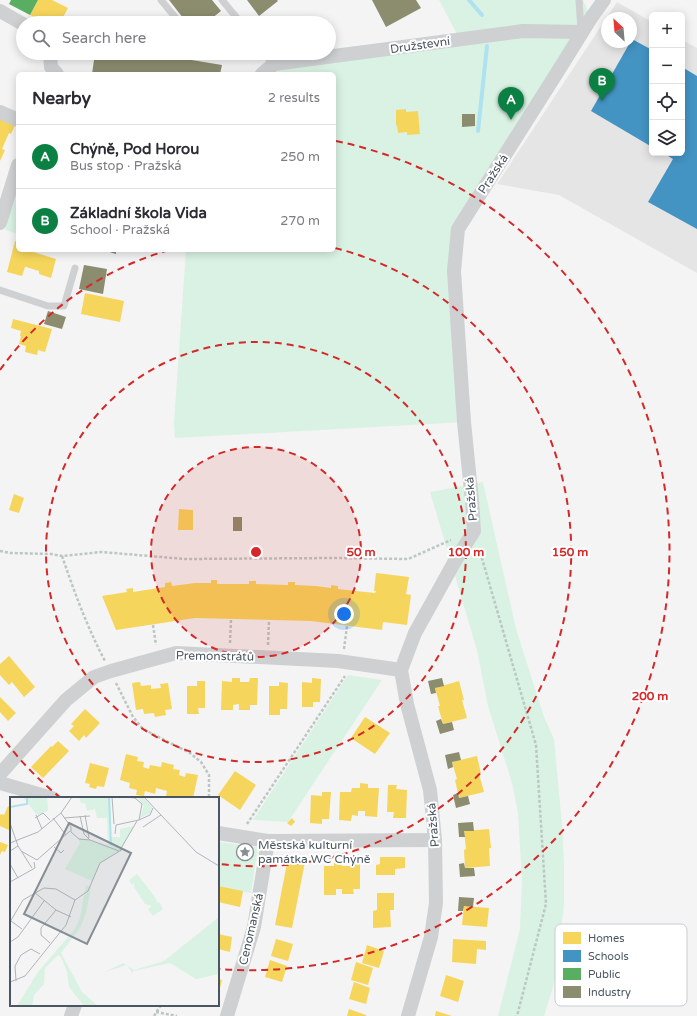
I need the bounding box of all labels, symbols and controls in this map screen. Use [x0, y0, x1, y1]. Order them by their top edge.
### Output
north arrow [601, 12, 637, 48]
map controls [649, 12, 685, 156]
button: + [649, 12, 685, 48]
search box [16, 16, 336, 60]
icon: search [30, 27, 52, 49]
text: Search here [62, 29, 146, 47]
street label: Družstevní [389, 34, 451, 56]
button: − [649, 48, 685, 84]
pin: B [589, 68, 615, 101]
button: locate [649, 84, 685, 120]
pin: A [498, 87, 524, 120]
text: Nearby [32, 88, 91, 109]
text: 2 results [268, 90, 320, 106]
button: layers [649, 120, 685, 156]
text: Chýně, Pod Horou [70, 140, 199, 158]
text: A [40, 149, 50, 165]
text: 250 m [280, 149, 320, 165]
street label: Pražská [475, 152, 511, 196]
text: Bus stop · Pražská [70, 158, 182, 174]
text: Základní škola Vida [70, 204, 207, 222]
text: B [40, 213, 50, 229]
text: 270 m [280, 213, 320, 229]
text: School · Pražská [70, 222, 170, 238]
street label: Pražská [462, 476, 480, 522]
centre of rings [249, 545, 263, 559]
text: 50 m [346, 545, 376, 559]
text: 100 m [448, 545, 484, 559]
text: 150 m [552, 545, 588, 559]
your location [334, 604, 354, 624]
street label: Premonstrátů [176, 648, 254, 664]
text: 200 m [632, 689, 668, 703]
inset map [10, 797, 219, 1006]
street label: Pražská [424, 802, 442, 848]
place label: Městská kulturní památka WC Chýně [258, 838, 371, 866]
place icon: Městská kulturní památka WC Chýně [235, 842, 255, 862]
street label: Cenomanská [236, 892, 266, 966]
legend [555, 924, 687, 1006]
text: Homes [588, 932, 624, 945]
text: Schools [588, 950, 629, 963]
text: Public [588, 968, 620, 981]
text: Industry [588, 986, 631, 999]

